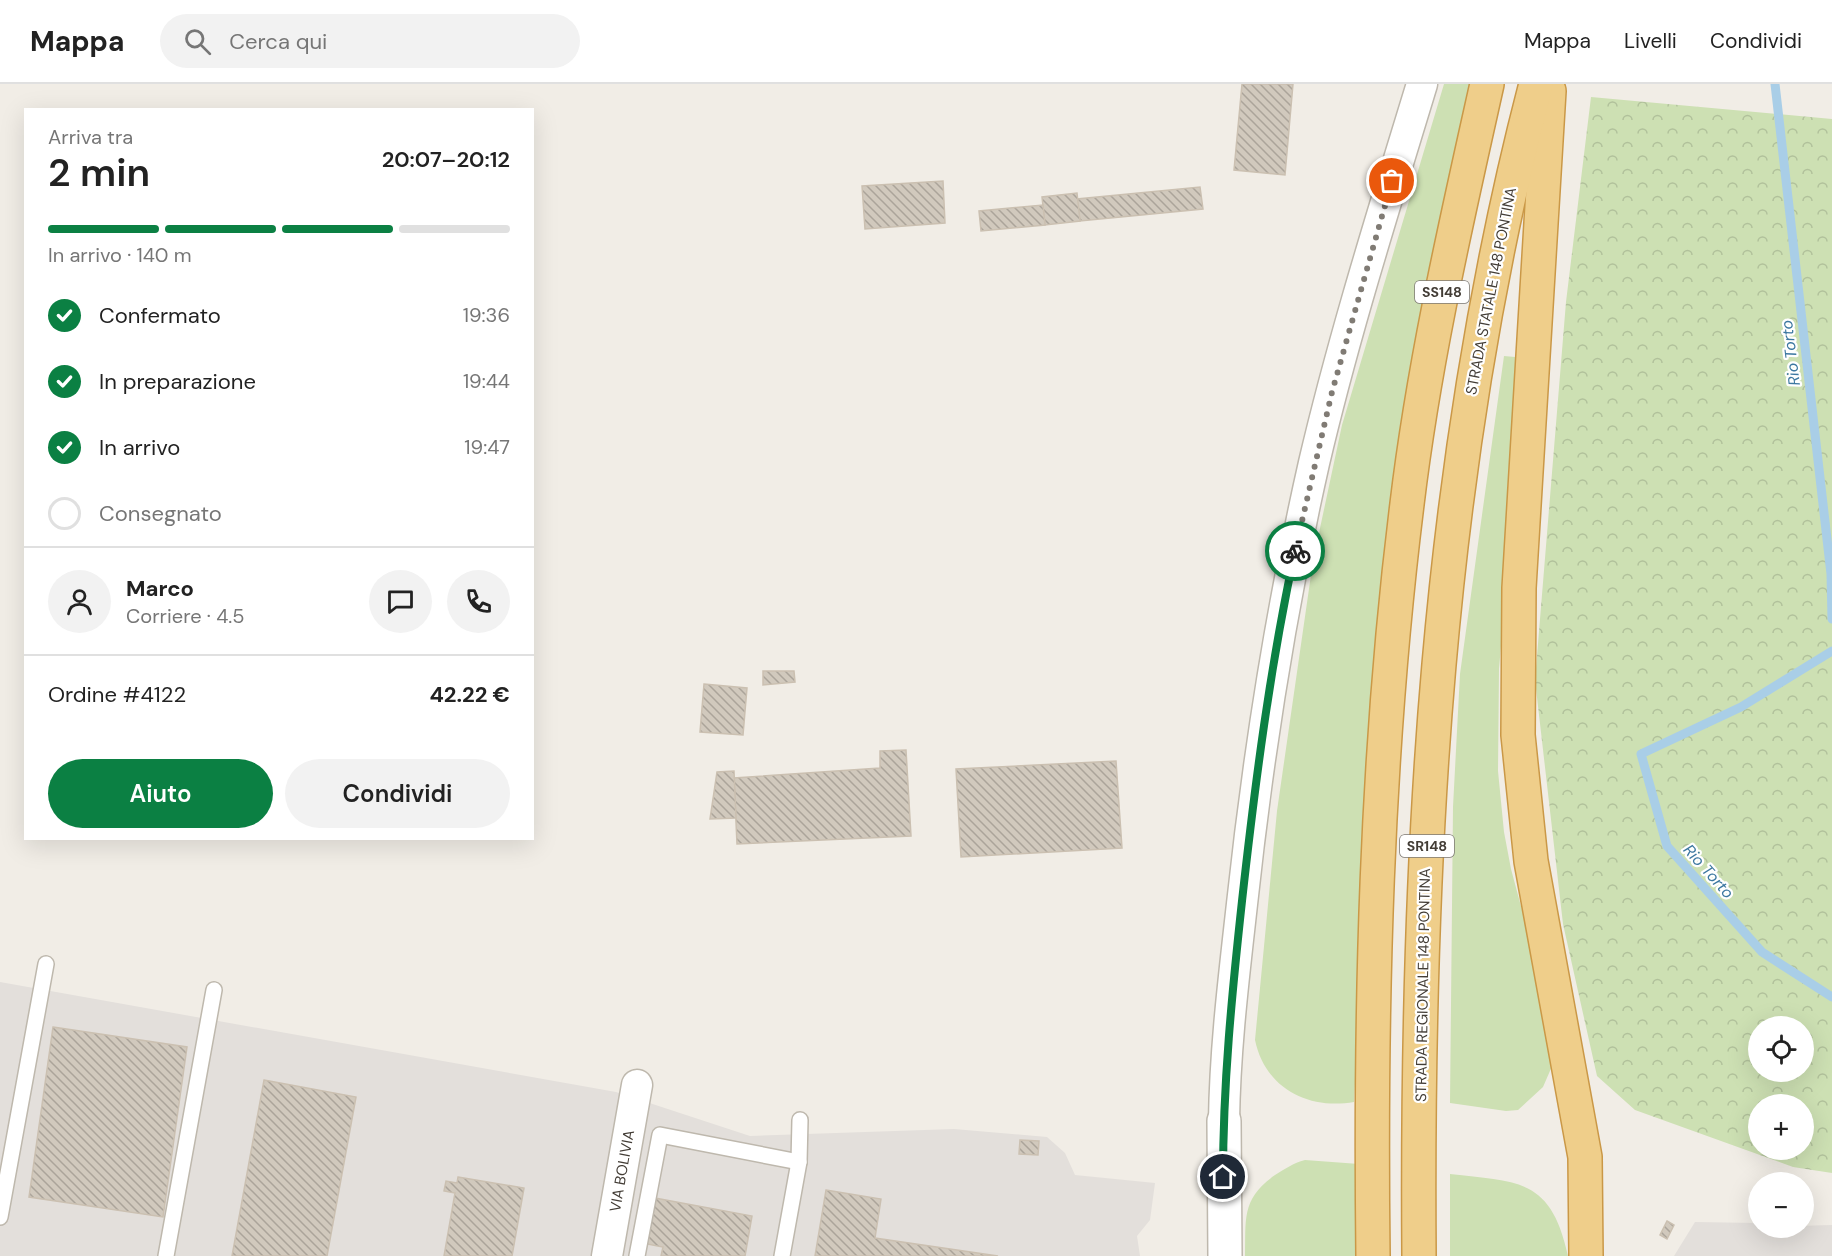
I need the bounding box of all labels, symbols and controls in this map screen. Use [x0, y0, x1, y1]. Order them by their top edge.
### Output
search box [160, 14, 580, 68]
text: Mappa [30, 23, 124, 60]
icon: search [181, 25, 214, 58]
text: Cerca qui [229, 27, 327, 56]
text: Mappa [1524, 27, 1591, 55]
text: Livelli [1624, 27, 1677, 55]
text: Condividi [1710, 27, 1802, 55]
text: Arriva tra [48, 124, 133, 150]
text: 20:07–20:12 [382, 145, 510, 174]
text: 2 min [48, 147, 150, 198]
pin [1366, 155, 1417, 206]
icon: bag [1375, 164, 1408, 197]
street label: STRADA STATALE 148 PONTINA [1461, 185, 1521, 397]
text: In arrivo · 140 m [48, 242, 192, 268]
road number: SS148 [1415, 281, 1469, 303]
icon: check [48, 299, 81, 332]
text: Confermato [99, 301, 221, 330]
text: 19:36 [463, 302, 510, 328]
water label: Rio Torto [1776, 319, 1805, 387]
icon: check [48, 365, 81, 398]
text: In preparazione [99, 367, 256, 396]
text: 19:44 [463, 368, 510, 394]
icon: check [48, 431, 81, 464]
text: In arrivo [99, 433, 180, 462]
text: 19:47 [464, 434, 510, 460]
text: Consegnato [99, 499, 222, 528]
courier [1265, 521, 1325, 581]
icon: bike [1279, 535, 1312, 568]
button: person [48, 570, 111, 633]
button: chat [369, 570, 432, 633]
button: phone [447, 570, 510, 633]
text: Marco [126, 574, 194, 603]
text: Corriere · 4.5 [126, 603, 244, 629]
text: Ordine #4122 [48, 680, 186, 709]
text: 42.22 € [430, 680, 510, 709]
button: Aiuto [48, 759, 273, 828]
button: Condividi [285, 759, 510, 828]
road number: SR148 [1400, 835, 1454, 857]
water label: Rio Torto [1679, 840, 1739, 903]
street label: STRADA REGIONALE 148 PONTINA [1411, 868, 1435, 1102]
map controls [1748, 1016, 1814, 1238]
button: locate [1748, 1016, 1814, 1082]
button: + [1748, 1094, 1814, 1160]
street label: VIA BOLIVIA [605, 1128, 639, 1214]
pin [1197, 1151, 1248, 1202]
icon: home [1206, 1160, 1239, 1193]
button: − [1748, 1172, 1814, 1238]

